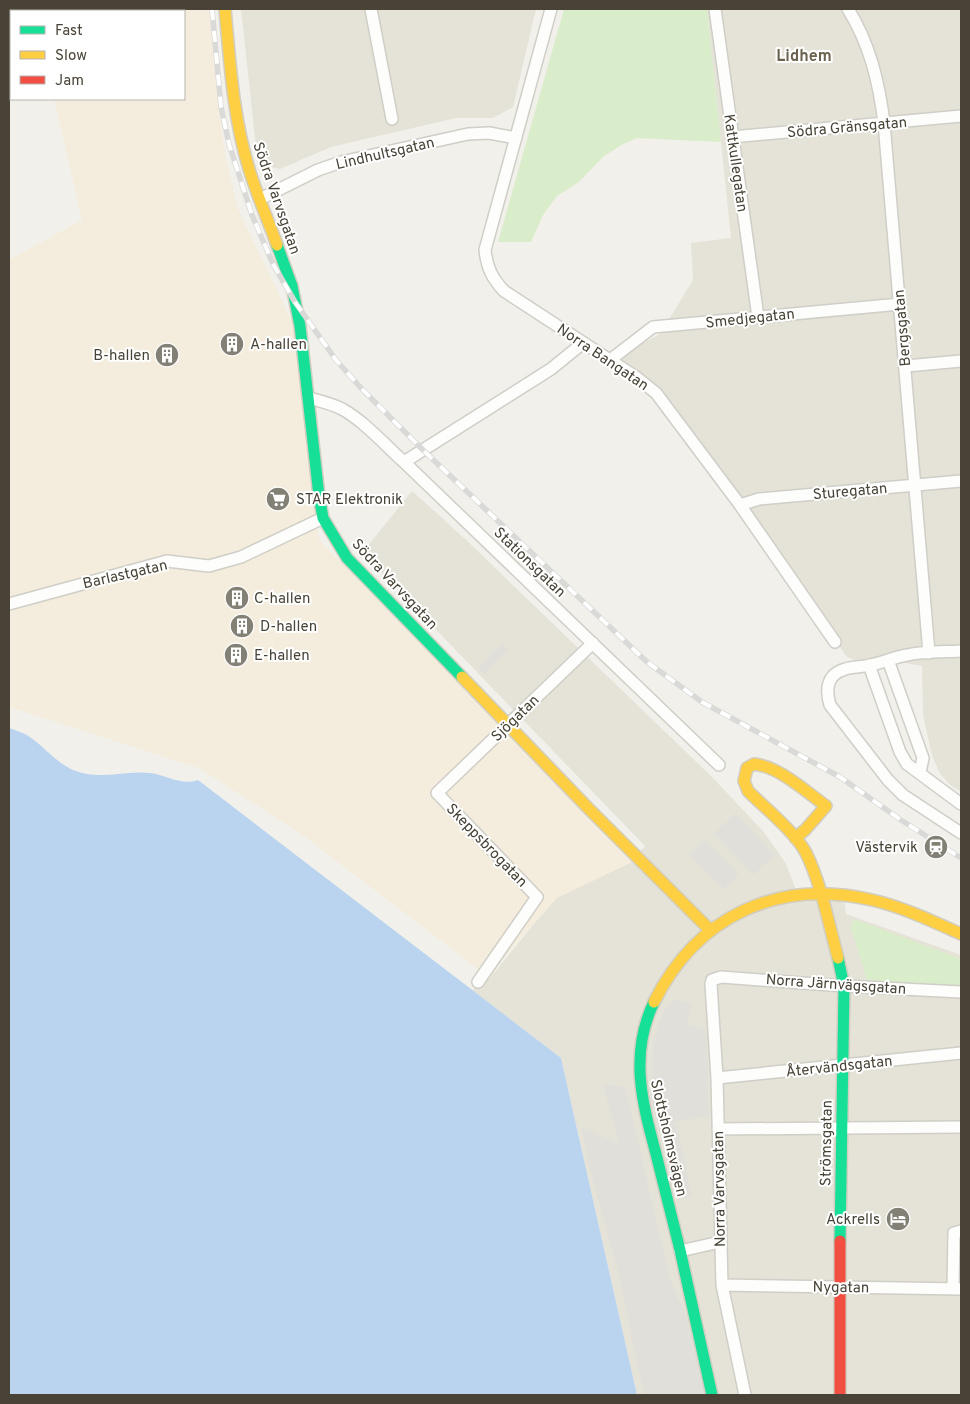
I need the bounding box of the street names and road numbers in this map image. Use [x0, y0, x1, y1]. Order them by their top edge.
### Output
street label: Kattkullegatan [718, 113, 751, 213]
street label: Södra Gränsgatan [786, 114, 908, 143]
street label: Lindhultsgatan [334, 134, 437, 175]
street label: Södra Varvsgatan [247, 140, 304, 257]
street label: Bergsgatan [891, 289, 916, 367]
street label: Smedjegatan [705, 305, 796, 334]
street label: Norra Bangatan [553, 321, 652, 396]
street label: Sturegatan [812, 480, 888, 505]
street label: Stationsgatan [489, 524, 569, 602]
street label: Södra Varvsgatan [347, 536, 441, 635]
street label: Barlastgatan [81, 556, 170, 594]
street label: Sjögatan [488, 692, 544, 747]
street label: Skeppsbrogatan [441, 800, 531, 892]
street label: Norra Järnvägsgatan [765, 971, 907, 1000]
street label: Återvändsgatan [785, 1052, 893, 1083]
street label: Slottsholmsvägen [645, 1078, 690, 1199]
street label: Strömsgatan [817, 1100, 838, 1186]
street label: Norra Varvsgatan [710, 1131, 731, 1247]
street label: Nygatan [812, 1279, 870, 1298]

